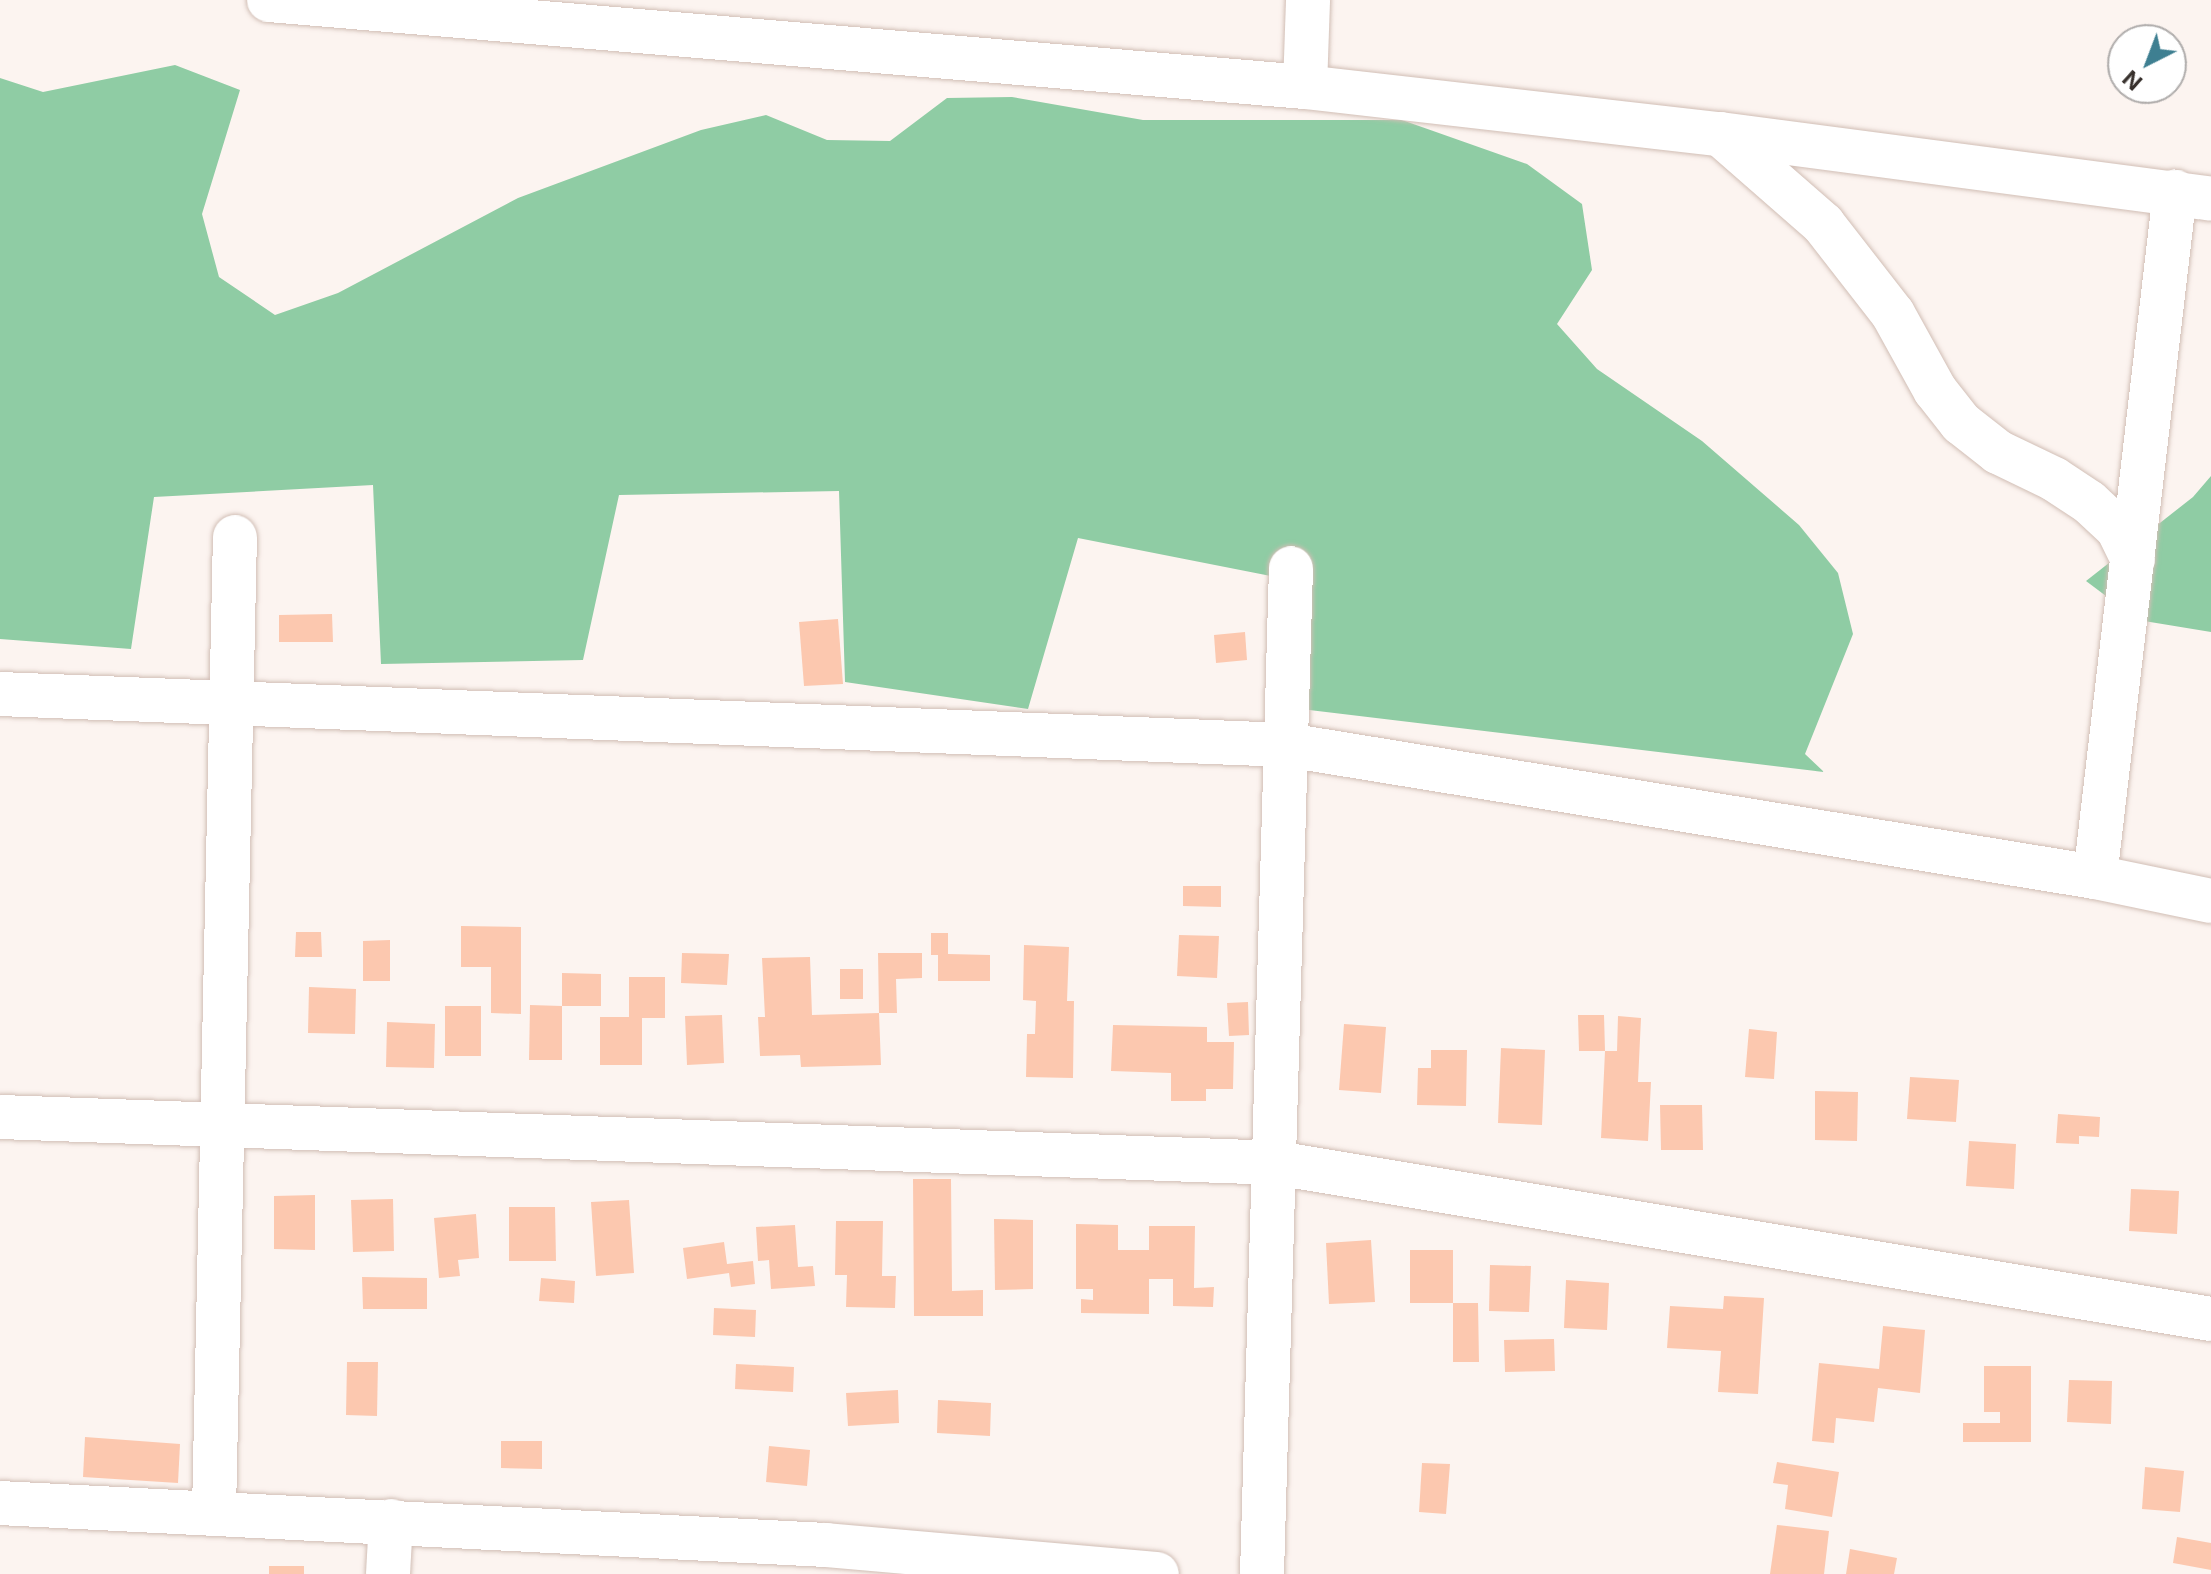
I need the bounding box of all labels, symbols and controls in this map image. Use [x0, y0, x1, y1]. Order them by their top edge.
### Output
north arrow [2107, 24, 2187, 104]
text: N [2117, 65, 2147, 96]

